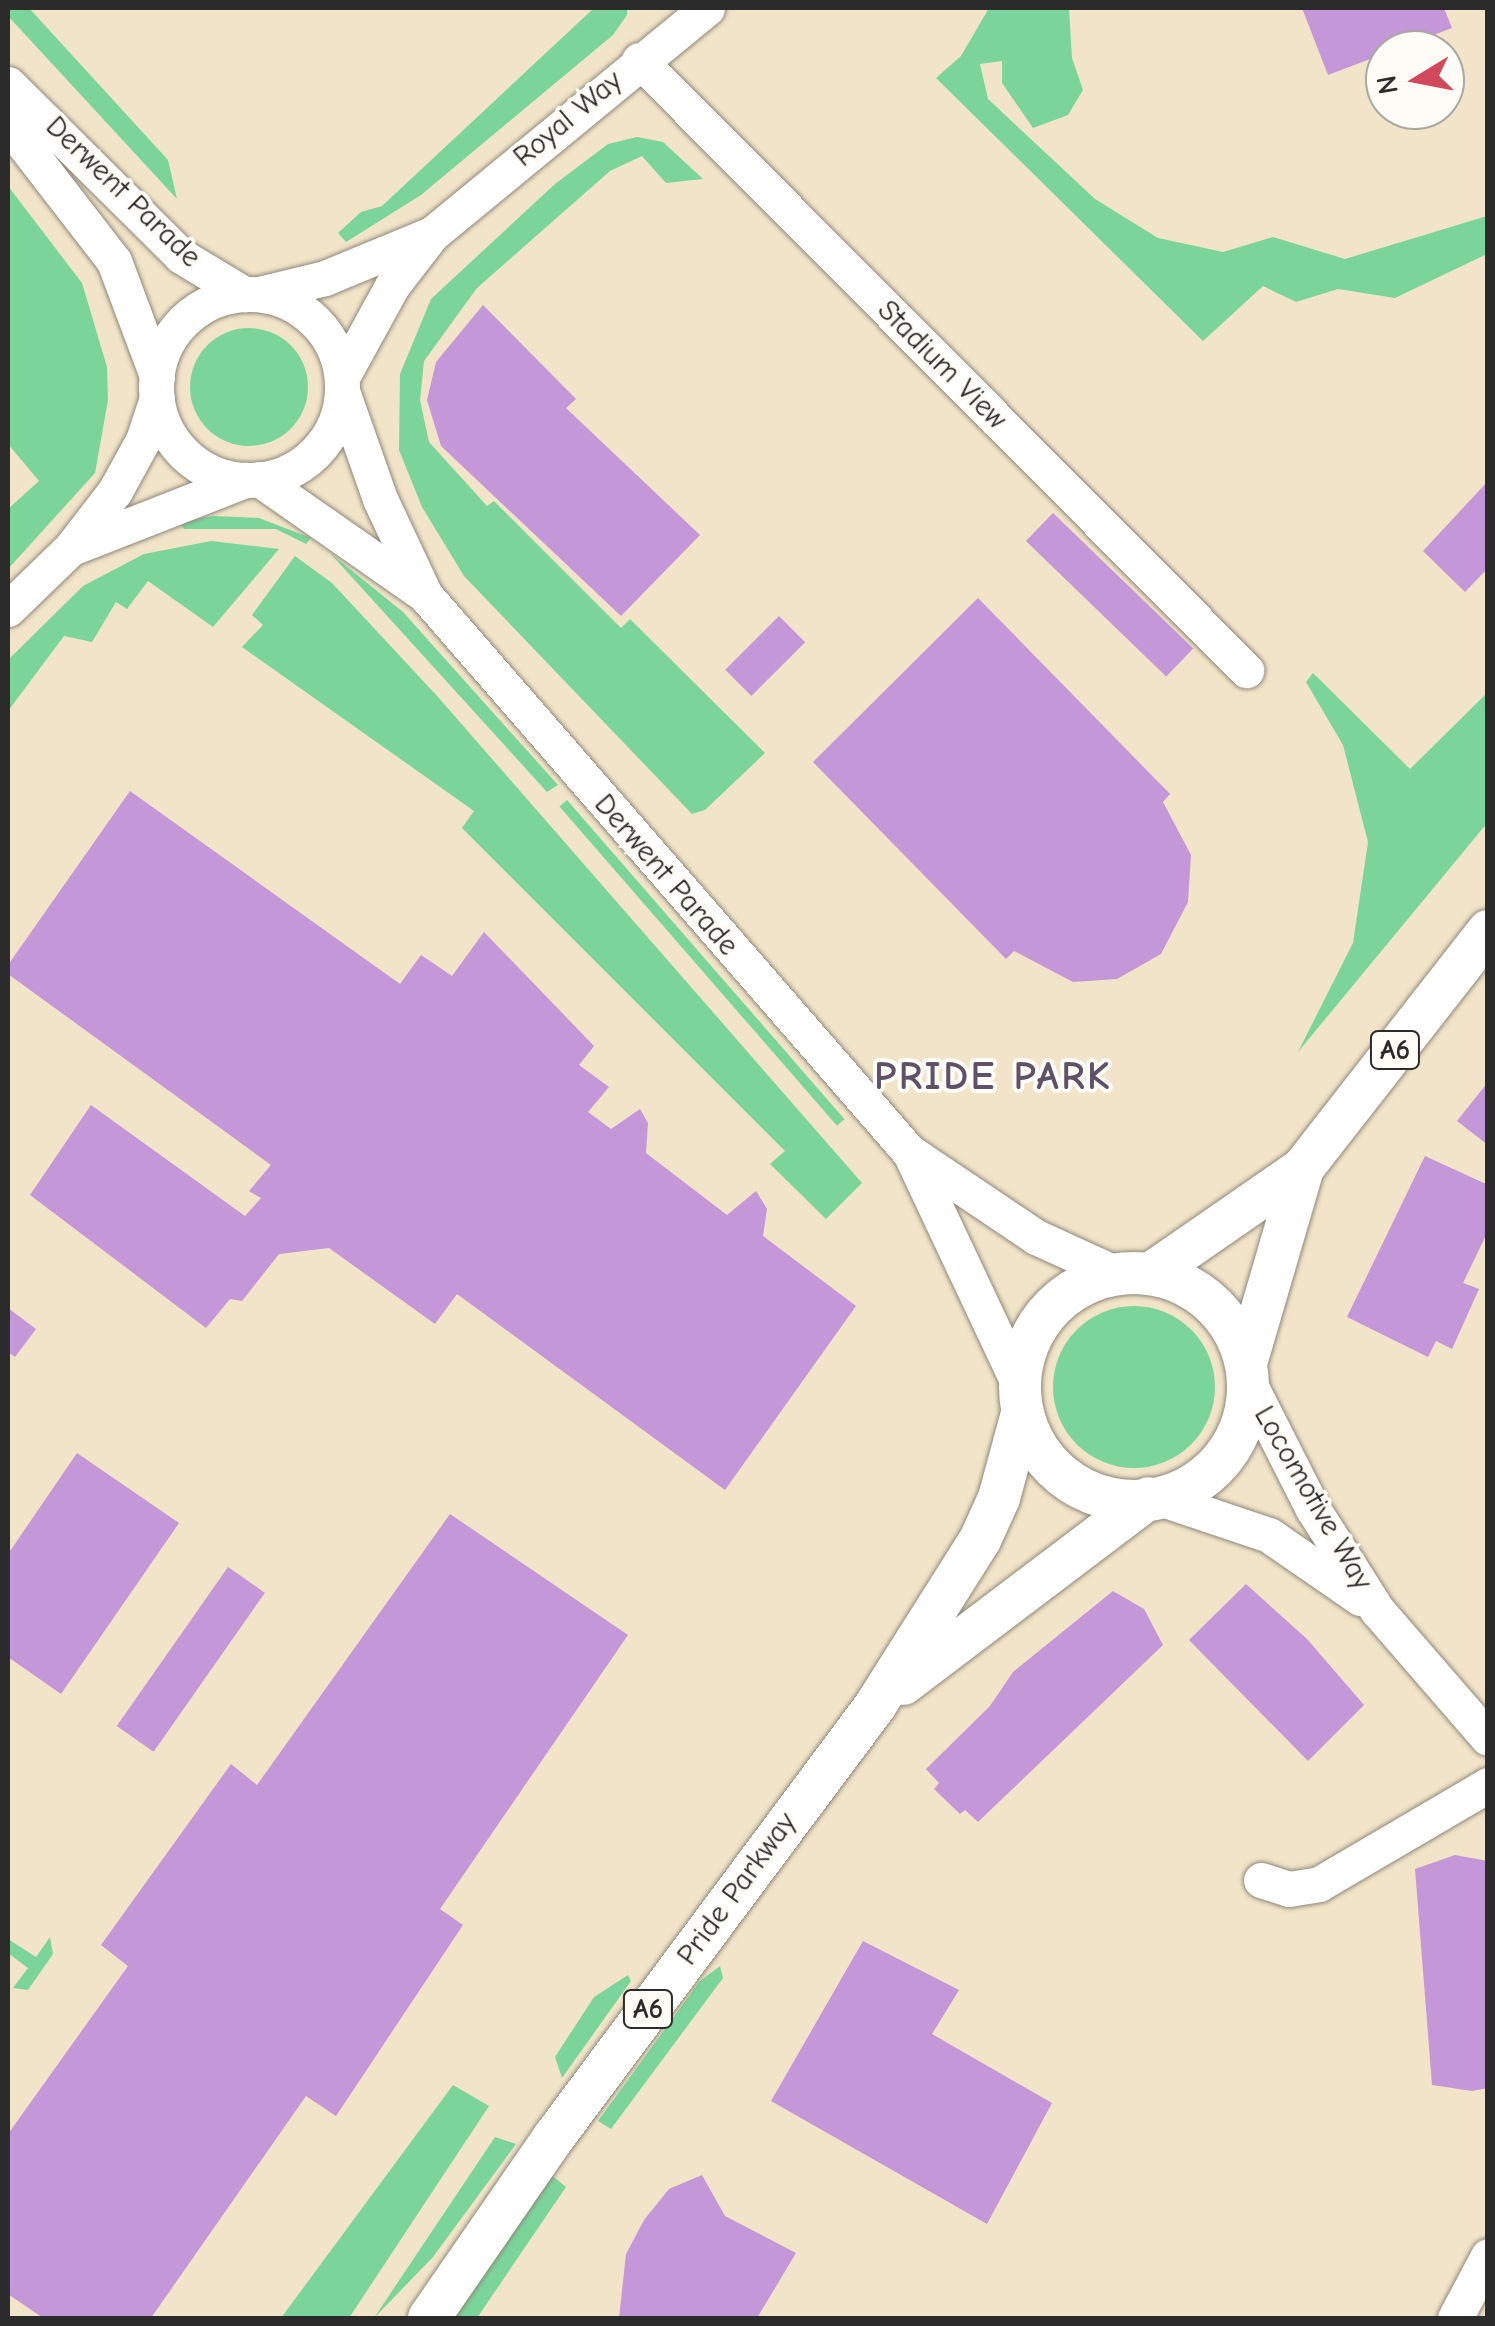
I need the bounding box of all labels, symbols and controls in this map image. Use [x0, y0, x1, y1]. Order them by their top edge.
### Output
north arrow [1365, 30, 1465, 130]
street label: Royal Way [506, 63, 630, 175]
text: N [1370, 73, 1405, 97]
street label: Derwent Parade [38, 109, 208, 275]
street label: Stadium View [870, 293, 1014, 437]
street label: Derwent Parade [586, 787, 746, 963]
road number: A6 [1368, 1027, 1422, 1073]
district label: PRIDE PARK [874, 1052, 1112, 1100]
street label: Locomotive Way [1246, 1400, 1380, 1596]
street label: Pride Parkway [669, 1806, 805, 1972]
road number: A6 [620, 1986, 676, 2032]

